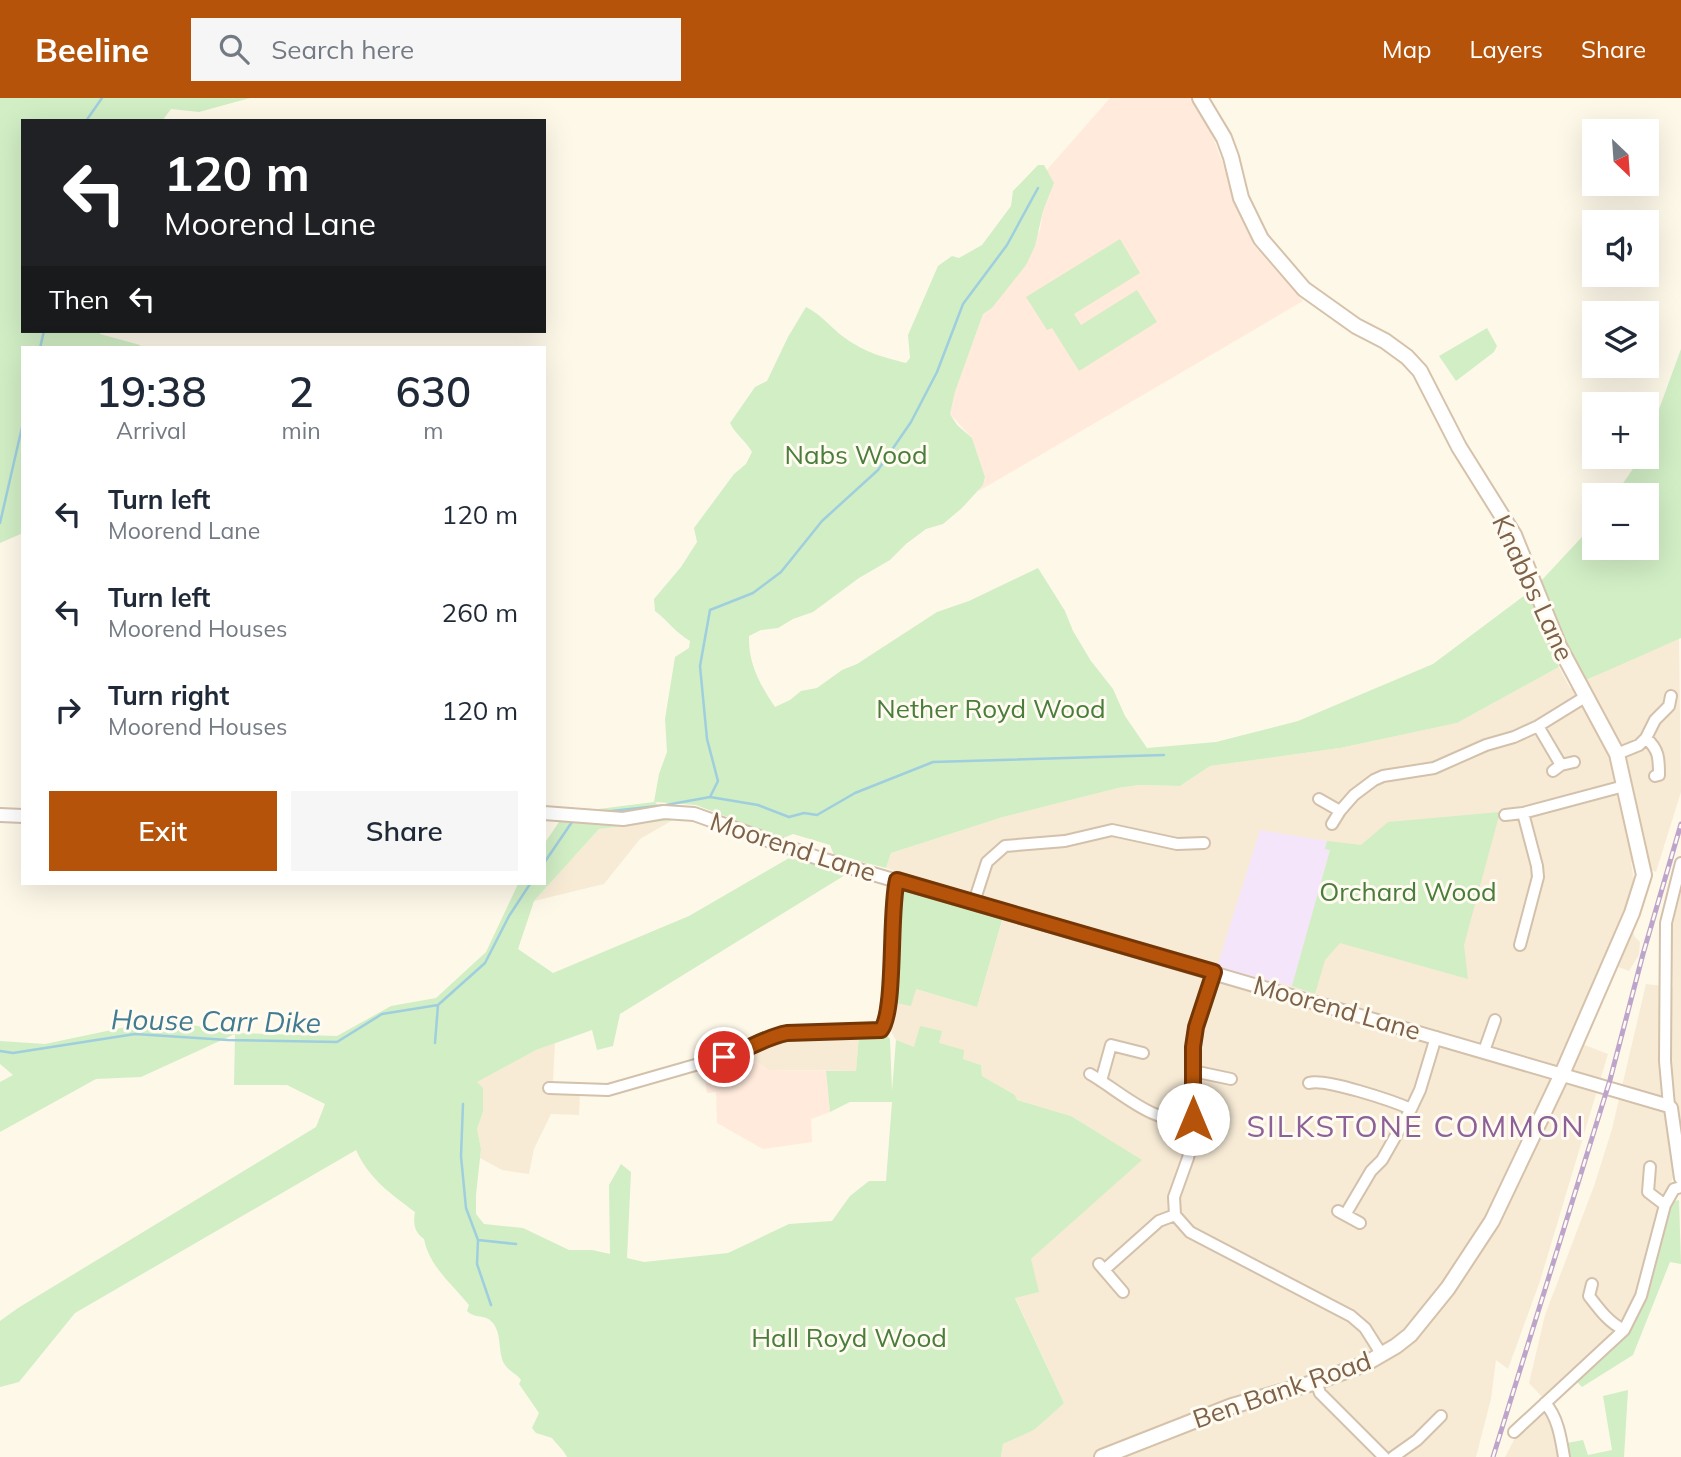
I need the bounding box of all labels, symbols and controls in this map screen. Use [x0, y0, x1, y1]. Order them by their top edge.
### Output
search box [191, 18, 681, 81]
text: Beeline [35, 29, 149, 70]
icon: search [215, 30, 253, 68]
text: Search here [271, 33, 414, 66]
text: Map [1382, 34, 1431, 64]
text: Layers [1469, 34, 1543, 64]
text: Share [1581, 34, 1646, 64]
north arrow [1582, 119, 1659, 196]
map controls [1582, 119, 1659, 560]
text: 120 m [164, 142, 310, 203]
icon: left [49, 147, 140, 238]
text: Moorend Lane [164, 203, 376, 243]
button: sound [1582, 210, 1659, 287]
icon: left [123, 280, 161, 318]
text: Then [49, 283, 109, 316]
button: layers [1582, 301, 1659, 378]
text: 19:38 [96, 365, 207, 418]
text: 2 [288, 365, 314, 418]
text: 630 [396, 365, 471, 418]
button: + [1582, 392, 1659, 469]
text: Arrival [116, 416, 186, 445]
text: min [281, 416, 321, 445]
text: m [423, 416, 443, 445]
park label: Nabs Wood [785, 438, 927, 471]
text: Turn left [108, 483, 210, 516]
button: − [1582, 483, 1659, 560]
icon: left [49, 495, 87, 533]
text: 120 m [442, 498, 518, 531]
street label: Knabbs Lane [1485, 510, 1582, 666]
text: Moorend Lane [108, 516, 260, 545]
text: Turn left [108, 581, 210, 614]
icon: left [49, 593, 87, 631]
text: 260 m [442, 596, 518, 629]
text: Moorend Houses [108, 614, 287, 643]
text: Turn right [108, 679, 229, 712]
icon: right [49, 691, 87, 729]
park label: Nether Royd Wood [876, 692, 1106, 725]
text: 120 m [442, 694, 518, 727]
text: Moorend Houses [108, 712, 287, 741]
button: Exit [49, 791, 277, 871]
button: Share [291, 791, 518, 871]
street label: Moorend Lane [706, 804, 880, 889]
park label: Orchard Wood [1319, 875, 1497, 908]
street label: Moorend Lane [1250, 968, 1424, 1047]
water label: House Carr Dike [111, 1001, 321, 1040]
pin [694, 1027, 754, 1087]
icon: arrive [705, 1038, 743, 1076]
position arrow [1156, 1082, 1230, 1156]
district label: SILKSTONE COMMON [1246, 1107, 1586, 1145]
park label: Hall Royd Wood [751, 1321, 947, 1354]
street label: Ben Bank Road [1188, 1344, 1375, 1435]

